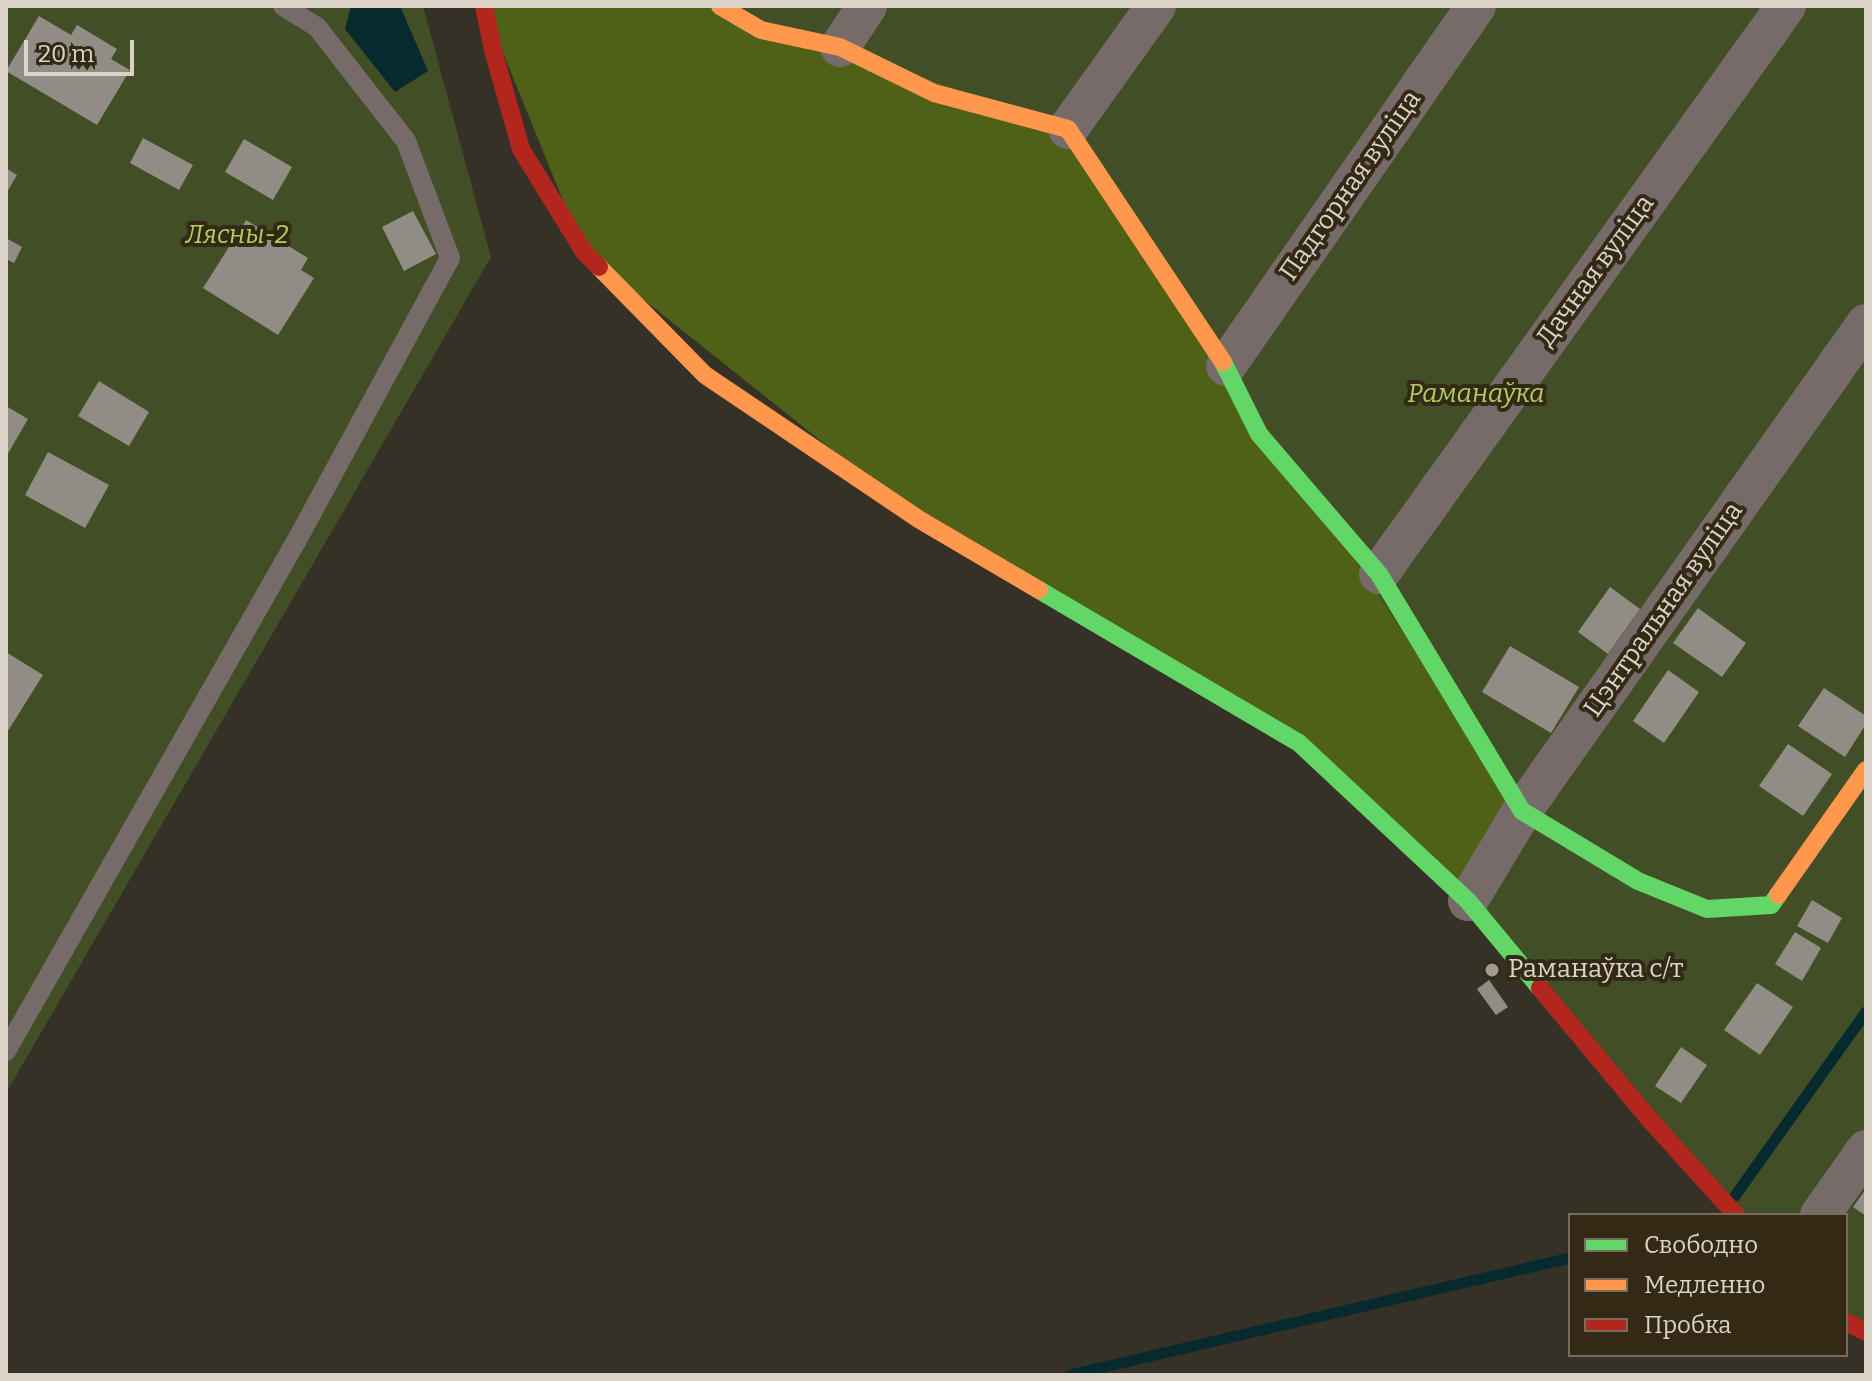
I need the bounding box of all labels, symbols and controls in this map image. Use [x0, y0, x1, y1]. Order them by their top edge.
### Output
scale bar [28, 24, 138, 74]
text: 20 m [38, 40, 94, 68]
street label: Падгорная вуліца [1274, 85, 1428, 287]
street label: Дачная вуліца [1531, 189, 1661, 353]
park label: Лясны-2 [185, 220, 289, 252]
park label: Раманаўка [1408, 379, 1544, 411]
street label: Цэнтральная вуліца [1578, 497, 1750, 723]
place label: Раманаўка с/т [1508, 954, 1683, 986]
marker: Раманаўка с/т [1483, 961, 1501, 979]
legend [1568, 1213, 1848, 1357]
text: Свободно [1644, 1231, 1758, 1259]
text: Медленно [1644, 1271, 1765, 1299]
text: Пробка [1644, 1311, 1731, 1339]

